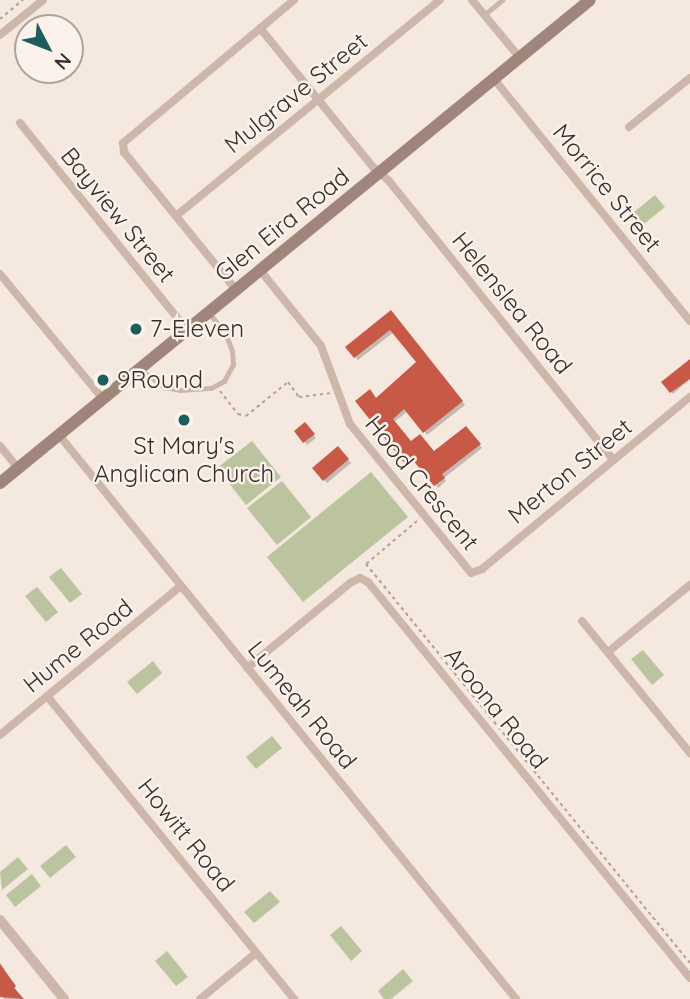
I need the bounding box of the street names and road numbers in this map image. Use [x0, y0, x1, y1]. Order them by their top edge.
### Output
street label: Mulgrave Street [219, 27, 373, 159]
street label: Morrice Street [547, 118, 667, 258]
street label: Bayview Street [55, 142, 181, 288]
street label: Glen Eira Road [209, 162, 355, 288]
street label: Helenslea Road [446, 226, 578, 380]
street label: Hood Crescent [359, 410, 485, 556]
street label: Merton Street [502, 412, 638, 530]
street label: Hume Road [17, 593, 139, 699]
street label: Lumeah Road [242, 635, 362, 775]
street label: Aroona Road [438, 642, 554, 774]
street label: Howitt Road [132, 773, 240, 897]

